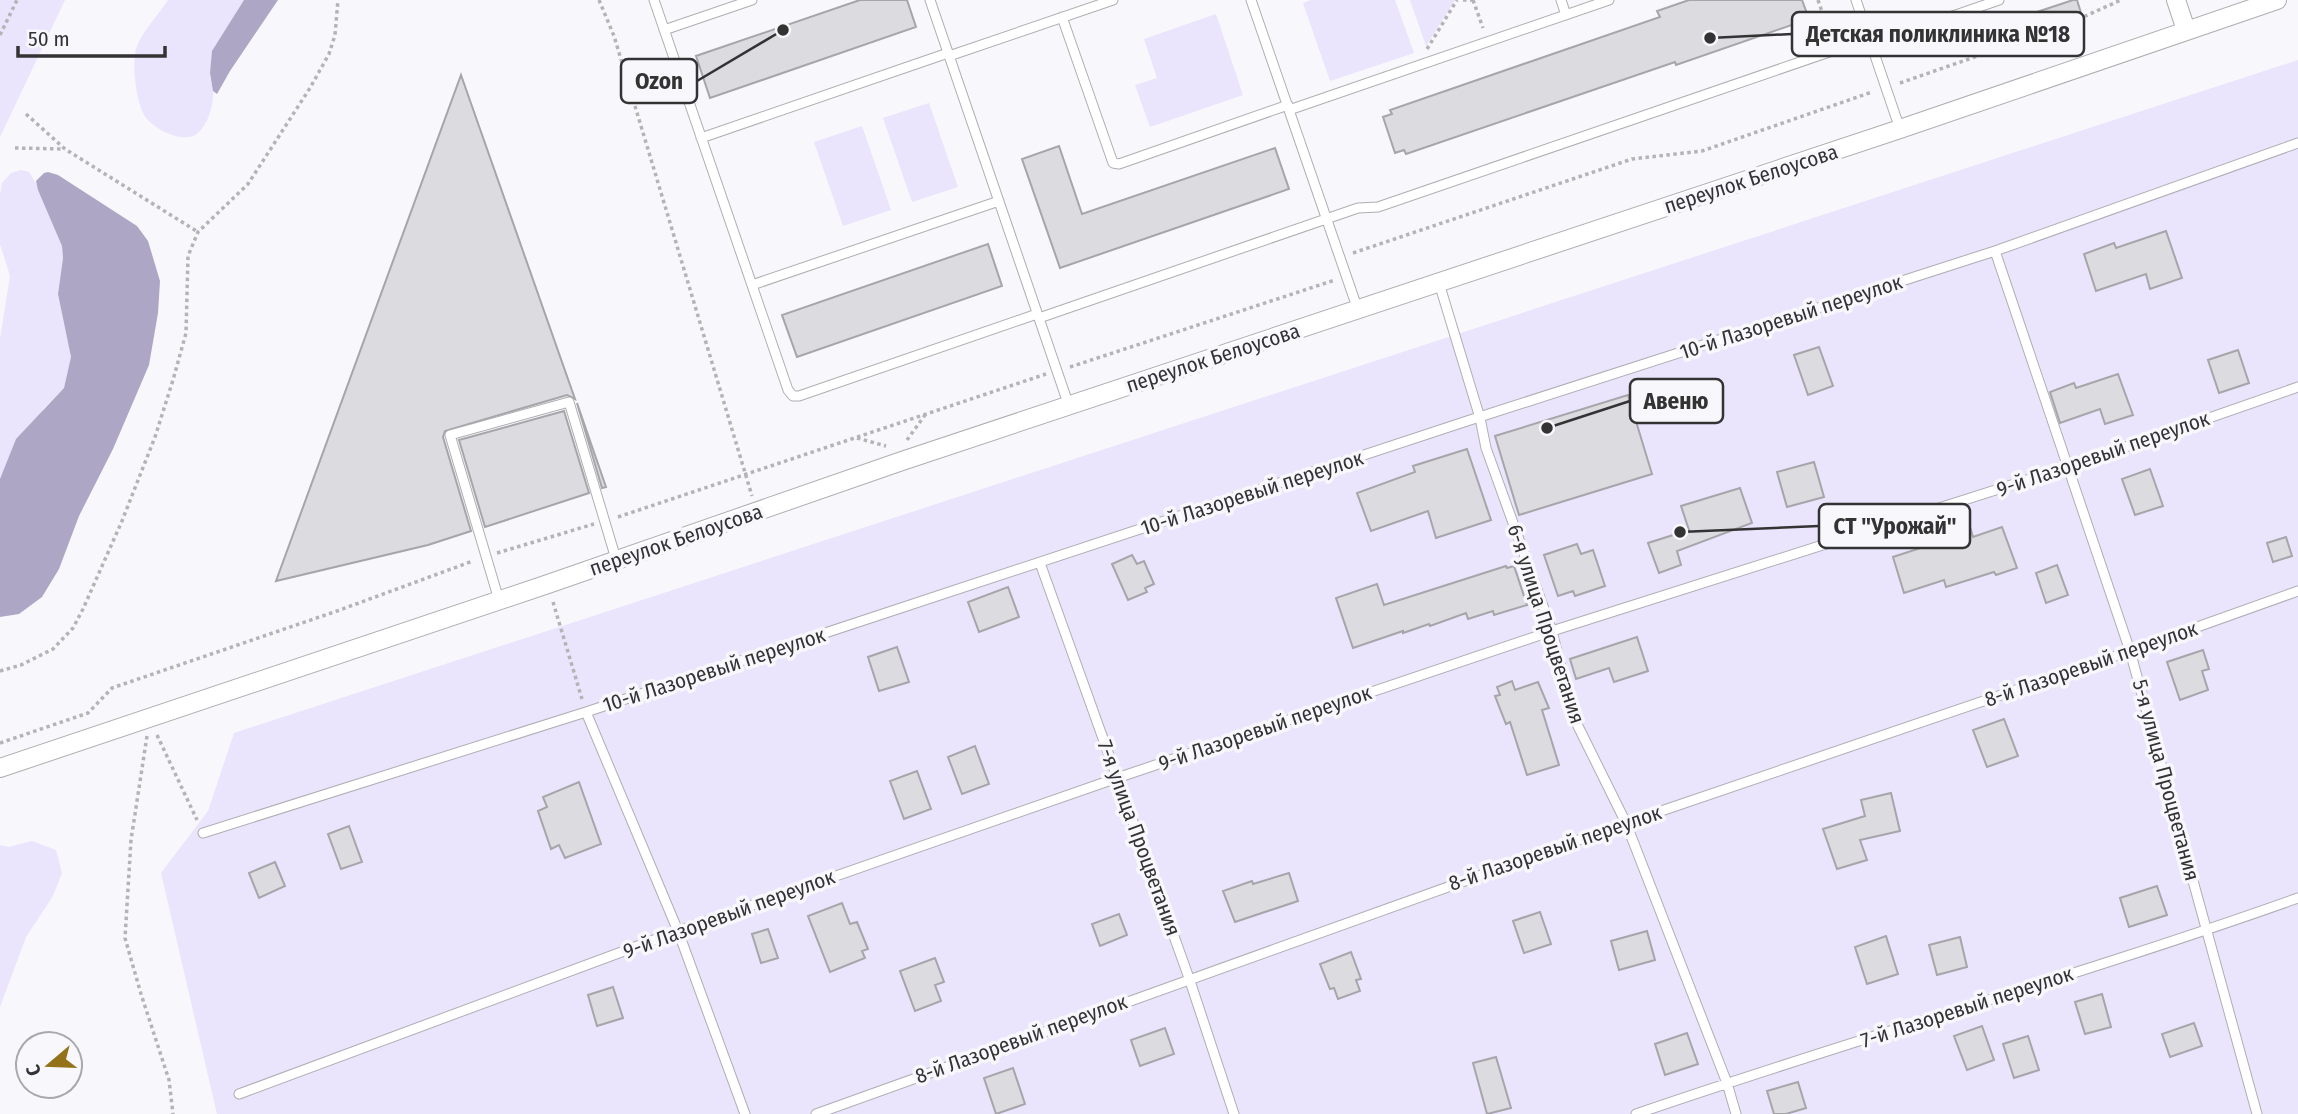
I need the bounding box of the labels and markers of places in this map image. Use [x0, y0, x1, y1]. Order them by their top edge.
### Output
callout: Детская поликлиника №18 [1792, 12, 2084, 56]
callout: Ozon [621, 59, 697, 103]
callout: Авеню [1630, 379, 1723, 423]
callout: СТ "Урожай" [1819, 504, 1970, 548]

